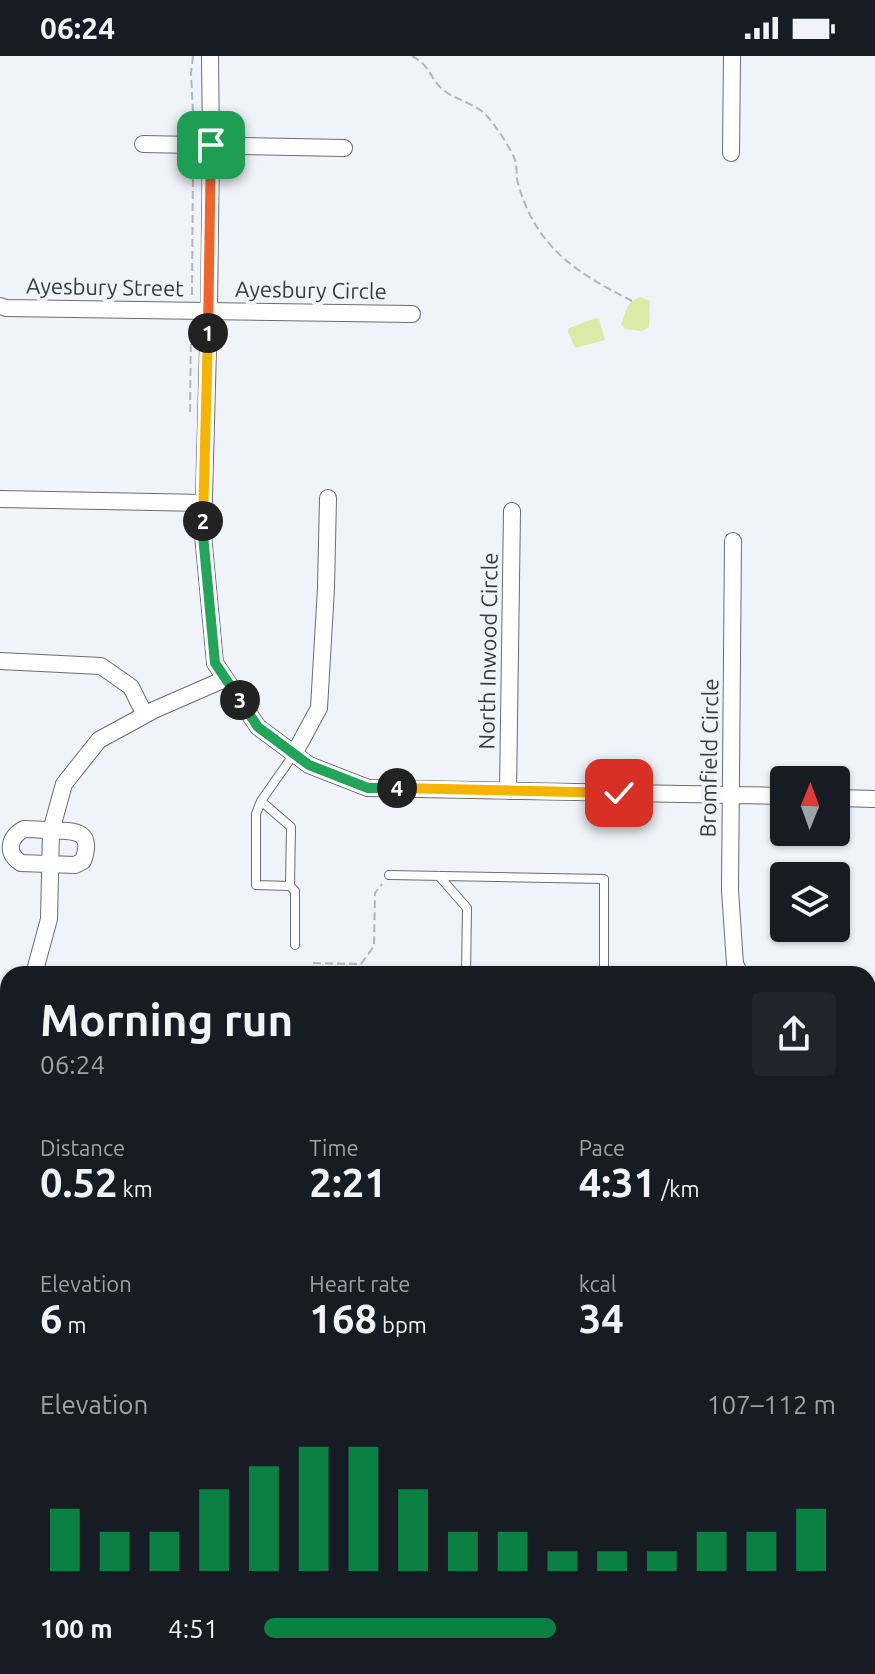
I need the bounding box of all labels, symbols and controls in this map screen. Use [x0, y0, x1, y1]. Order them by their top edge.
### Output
text: 06:24 [40, 11, 115, 45]
pin [177, 111, 245, 179]
icon: arrive [189, 123, 233, 167]
street label: Ayesbury Street [26, 273, 184, 300]
street label: Ayesbury Circle [235, 276, 387, 303]
pin: 1 [188, 313, 228, 353]
text: 1 [202, 320, 214, 345]
pin: 2 [183, 501, 223, 541]
text: 2 [197, 508, 209, 533]
street label: North Inwood Circle [473, 552, 502, 750]
street label: Bromfield Circle [695, 678, 722, 838]
pin: 3 [220, 680, 260, 720]
text: 3 [234, 687, 246, 712]
pin [585, 759, 653, 827]
north arrow [770, 766, 850, 846]
map controls [770, 766, 850, 942]
pin: 4 [377, 768, 417, 808]
icon: check [597, 771, 641, 815]
text: 4 [391, 775, 403, 800]
button: layers [770, 862, 850, 942]
button: share [752, 992, 836, 1076]
text: Morning run [40, 995, 293, 1044]
text: 06:24 [40, 1050, 105, 1079]
text: Distance [40, 1135, 125, 1160]
text: Time [309, 1135, 359, 1160]
text: Pace [579, 1135, 625, 1160]
text: 0.52 [40, 1160, 118, 1205]
text: 2:21 [309, 1160, 387, 1205]
text: 4:31 [579, 1160, 656, 1205]
text: km [118, 1176, 153, 1201]
text: /km [656, 1176, 699, 1201]
text: Elevation [40, 1271, 132, 1296]
text: Heart rate [309, 1271, 411, 1296]
text: kcal [579, 1271, 617, 1296]
text: 6 [40, 1296, 63, 1341]
text: 168 [309, 1296, 377, 1341]
text: 34 [579, 1296, 624, 1341]
text: m [63, 1312, 87, 1337]
text: bpm [377, 1312, 427, 1337]
text: Elevation [40, 1390, 148, 1419]
text: 107–112 m [707, 1390, 836, 1419]
text: 100 m [40, 1614, 113, 1643]
text: 4:51 [168, 1614, 218, 1643]

